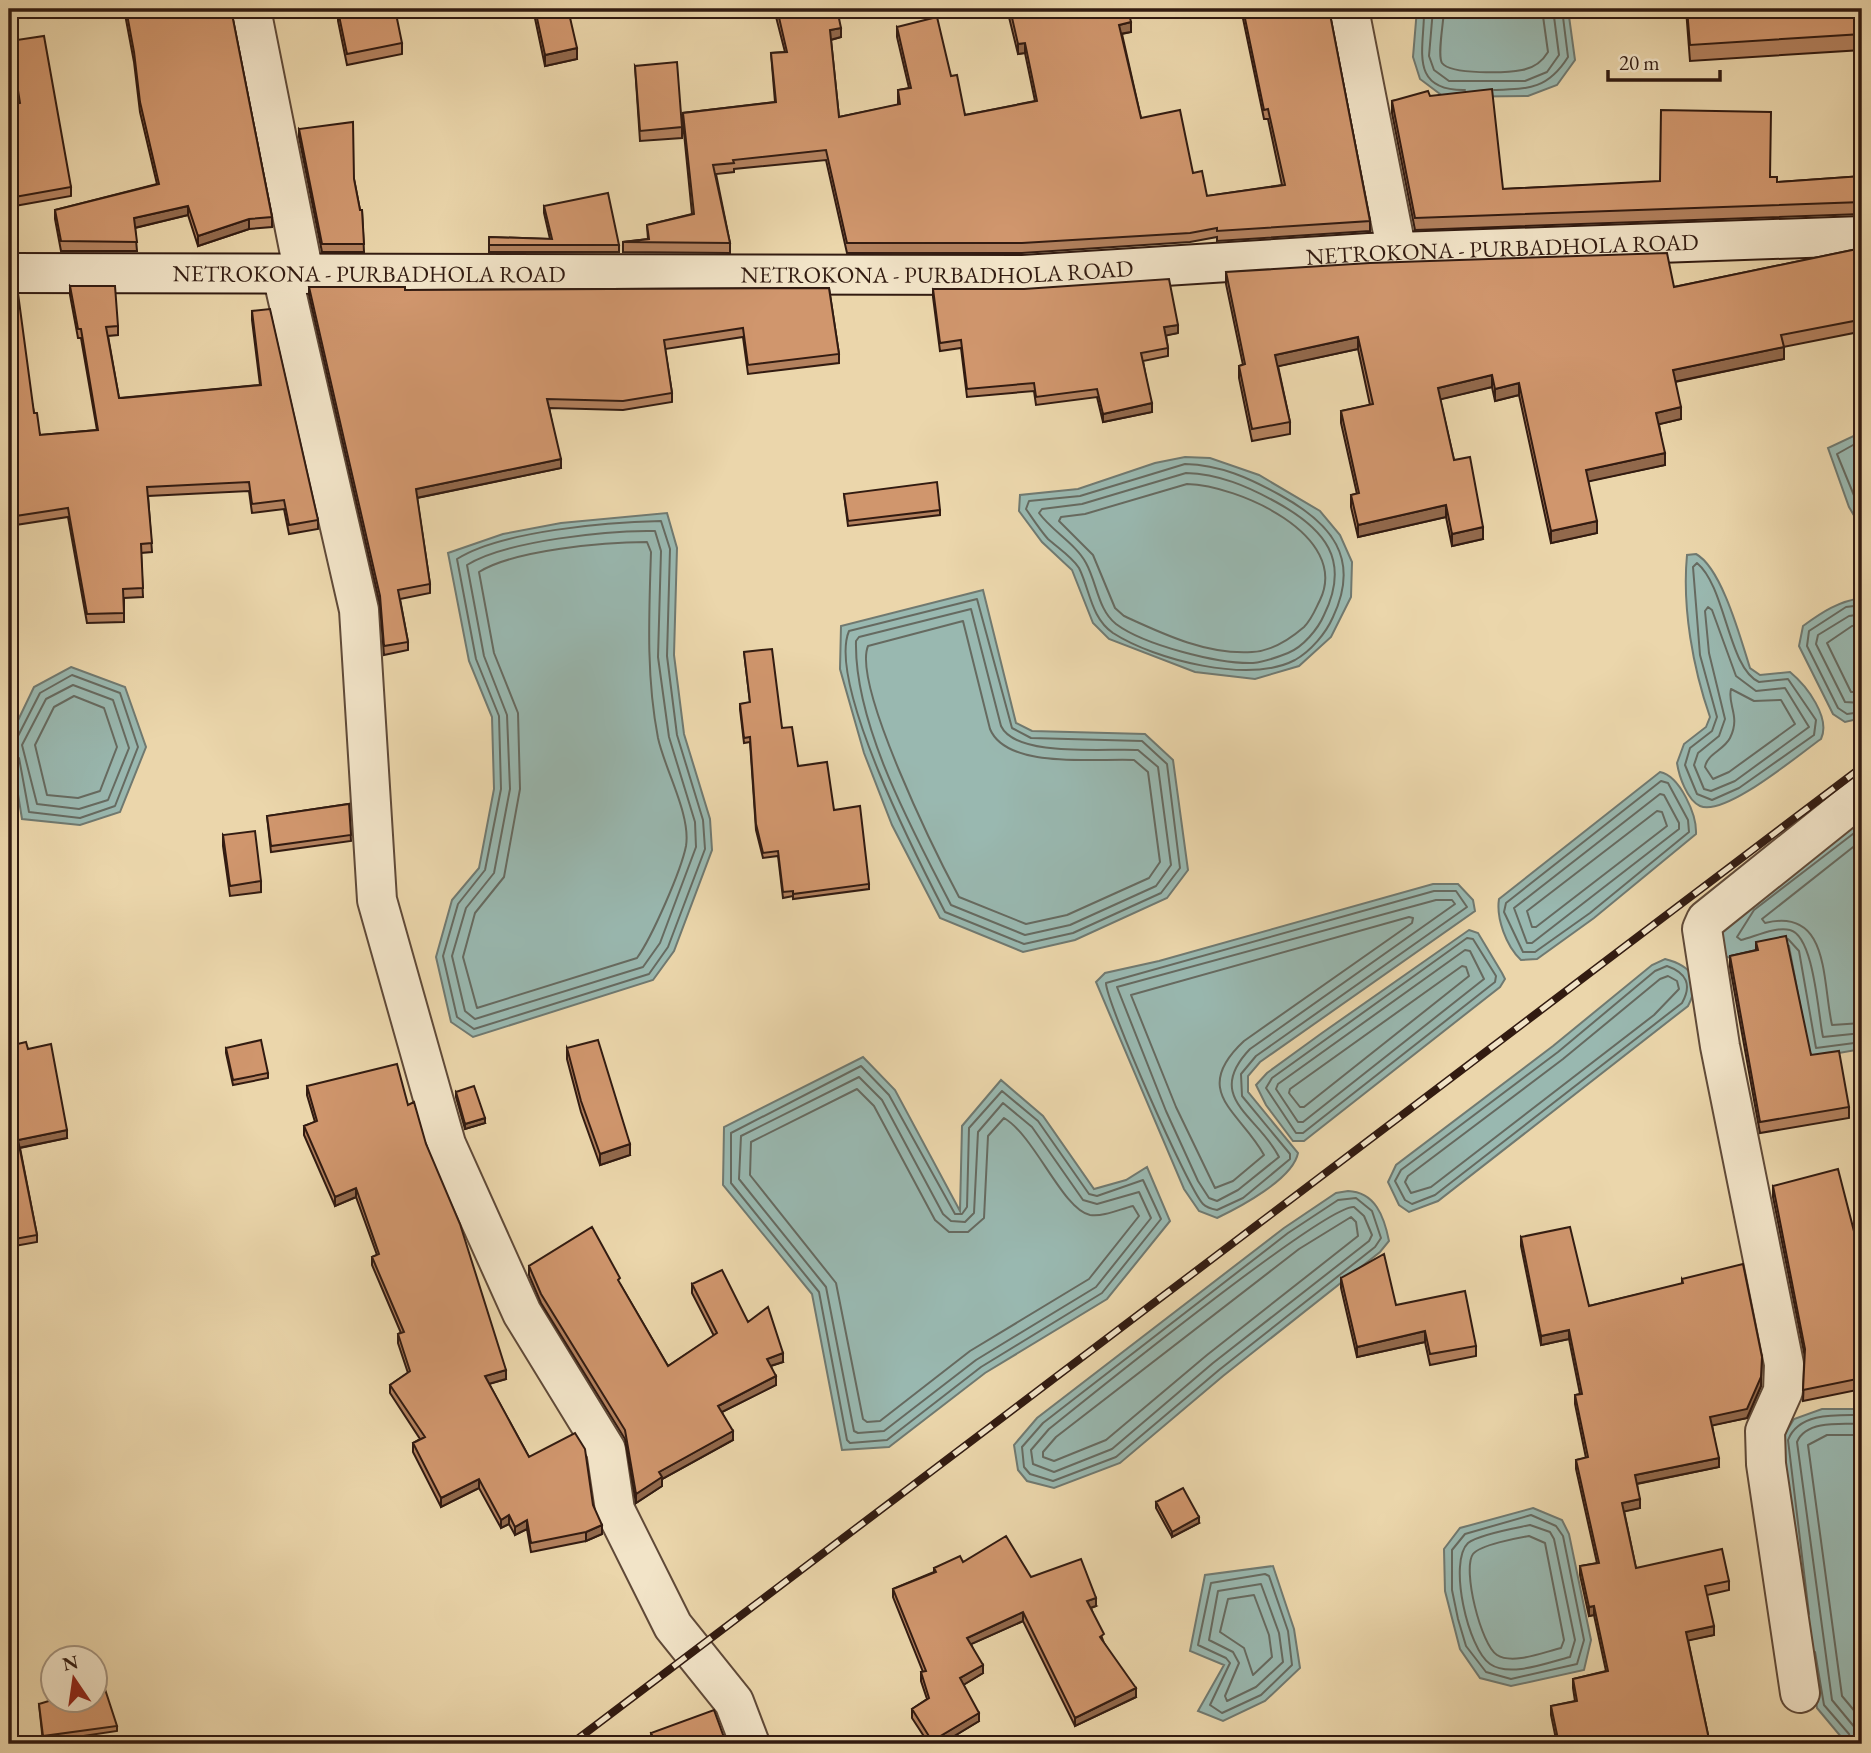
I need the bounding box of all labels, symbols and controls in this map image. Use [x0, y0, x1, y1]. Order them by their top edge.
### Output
scale bar [1608, 38, 1720, 82]
text: 20 m [1619, 49, 1660, 76]
street label: NETROKONA - PURBADHOLA ROAD [1305, 227, 1699, 272]
street label: NETROKONA - PURBADHOLA ROAD [740, 253, 1134, 290]
street label: NETROKONA - PURBADHOLA ROAD [172, 258, 566, 289]
north arrow [38, 1644, 108, 1714]
text: N [60, 1649, 81, 1677]

